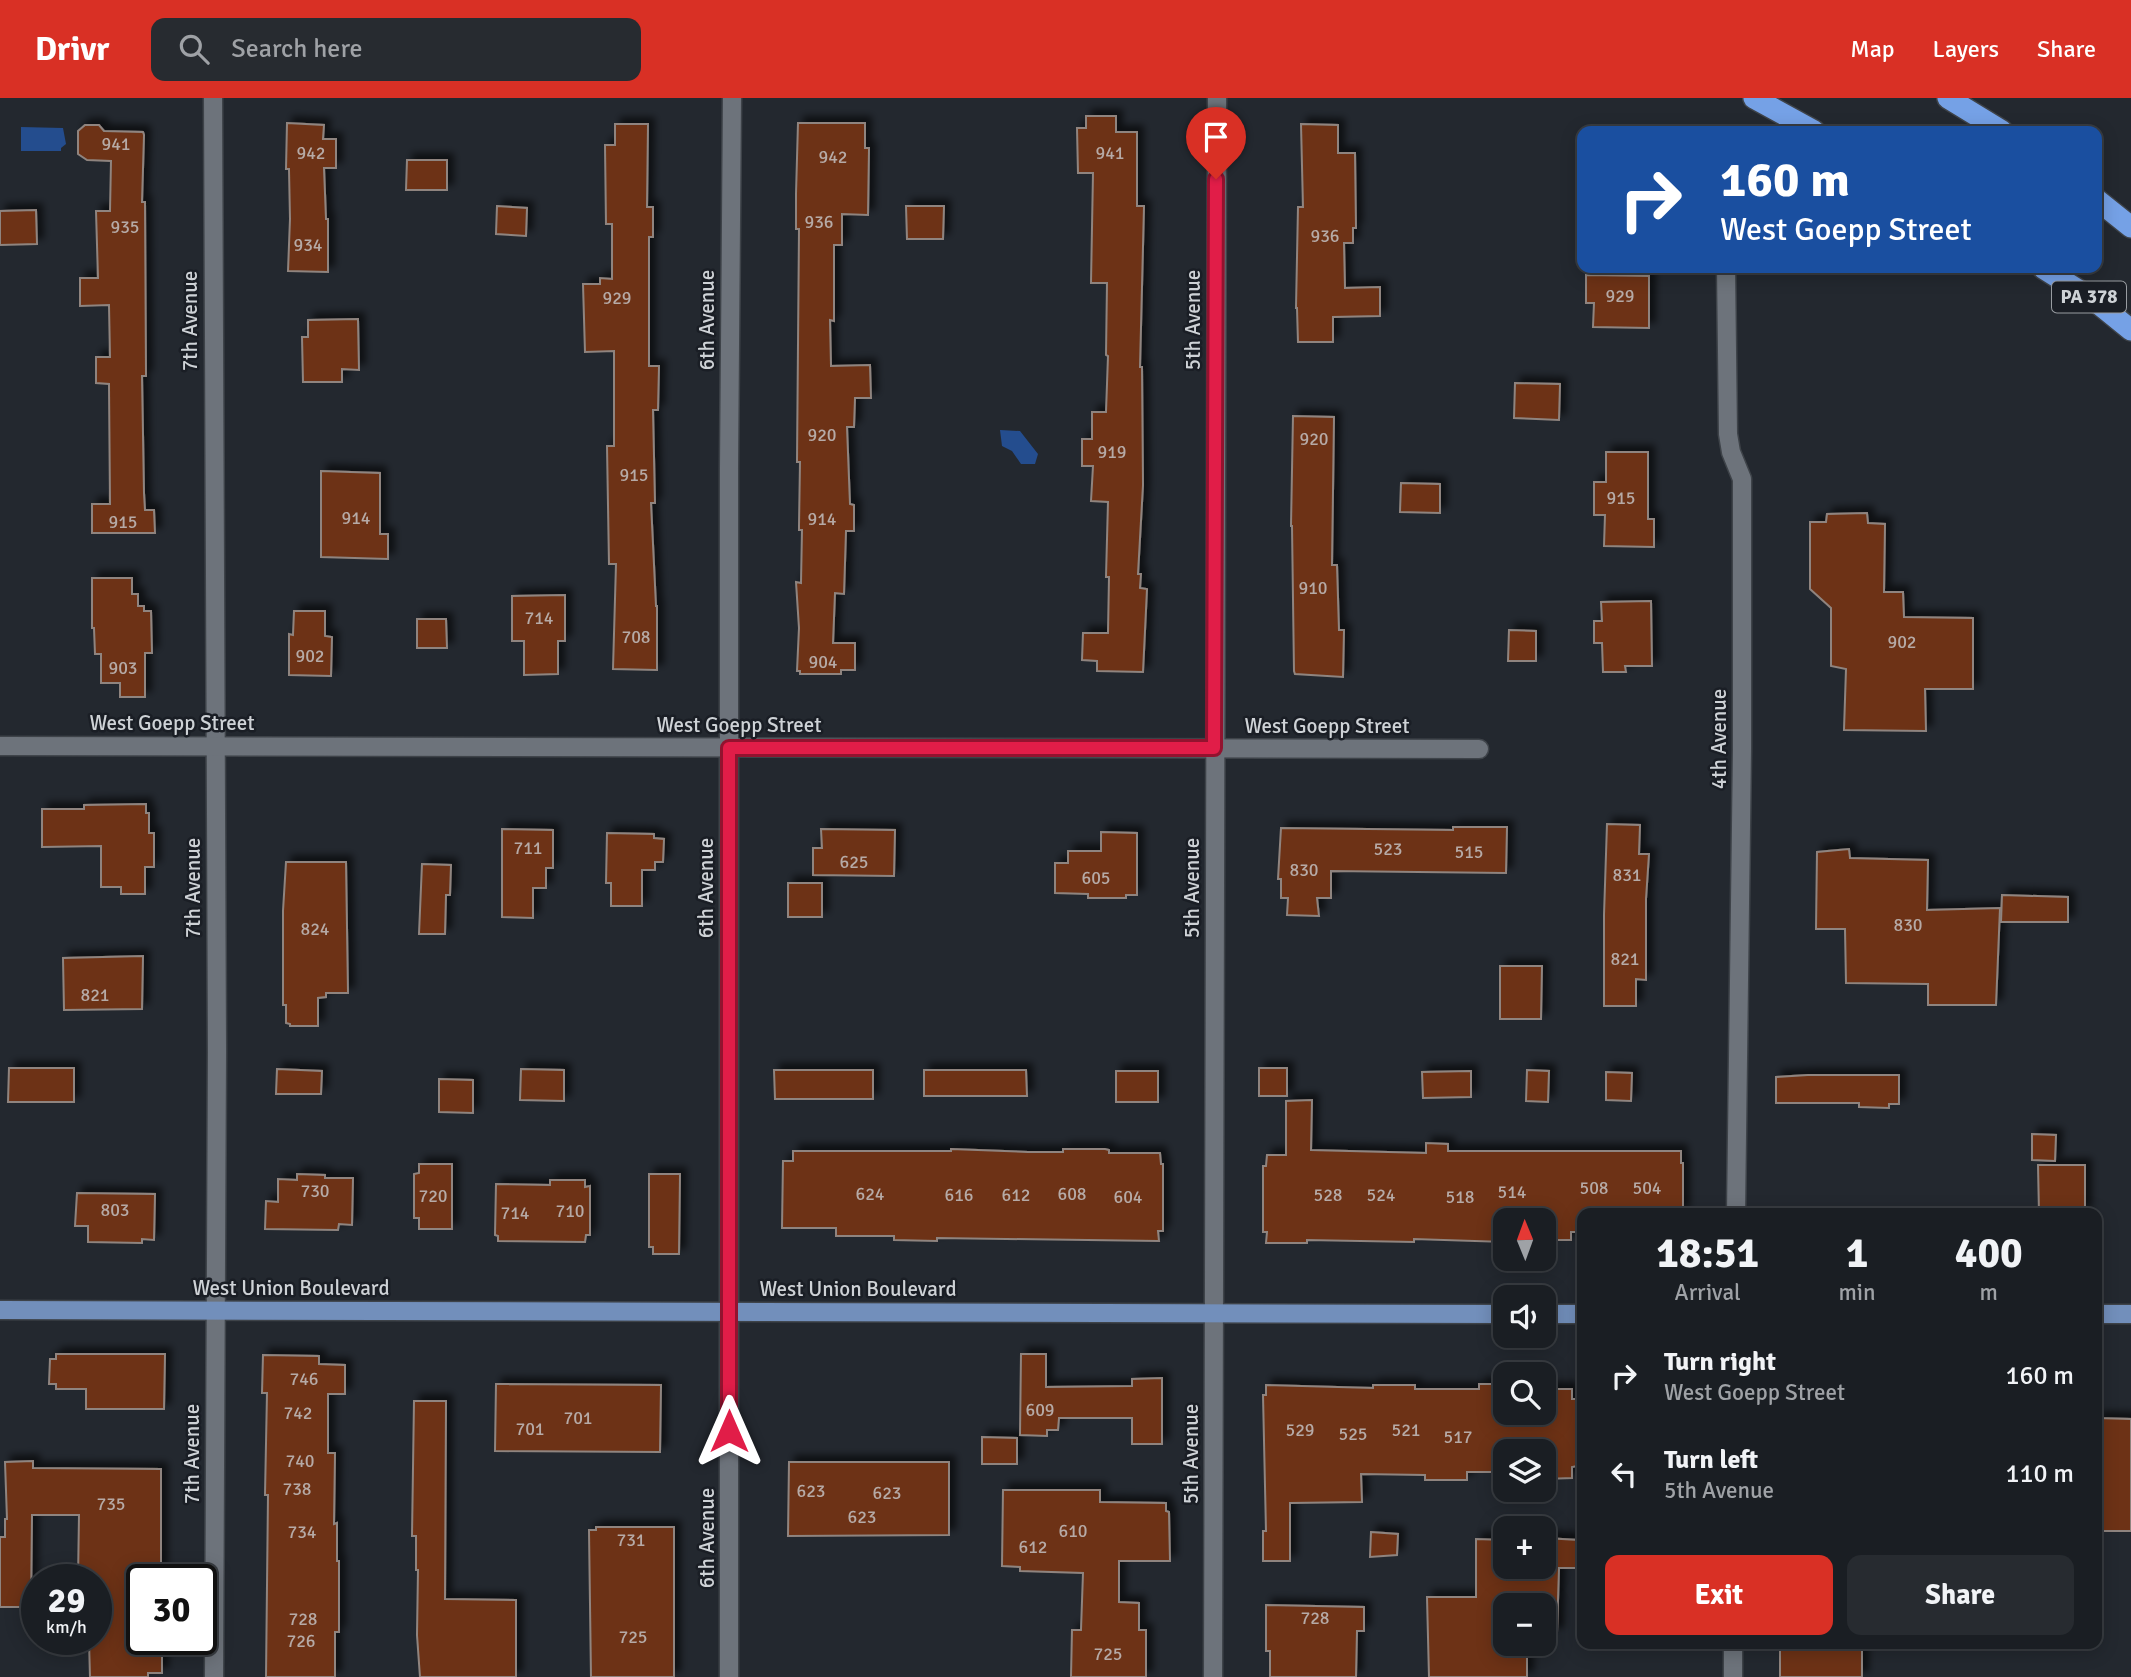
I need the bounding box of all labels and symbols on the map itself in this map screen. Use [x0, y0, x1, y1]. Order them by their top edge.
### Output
pin [1186, 107, 1246, 179]
house number: 941 [101, 133, 131, 155]
house number: 942 [296, 142, 326, 164]
house number: 941 [1095, 142, 1125, 164]
house number: 942 [818, 146, 848, 168]
house number: 936 [804, 211, 834, 233]
house number: 935 [110, 216, 140, 238]
house number: 936 [1310, 225, 1340, 247]
house number: 934 [293, 234, 323, 256]
street label: 6th Avenue [694, 270, 720, 370]
street label: 5th Avenue [1180, 270, 1206, 370]
street label: 7th Avenue [177, 271, 203, 371]
road number: PA 378 [2052, 281, 2126, 312]
house number: 929 [1605, 285, 1635, 307]
house number: 929 [602, 287, 632, 309]
house number: 920 [807, 424, 837, 446]
house number: 920 [1299, 428, 1329, 450]
house number: 919 [1097, 441, 1127, 463]
house number: 915 [619, 464, 649, 486]
house number: 915 [1606, 487, 1636, 509]
house number: 914 [341, 507, 371, 529]
house number: 914 [807, 508, 837, 530]
house number: 915 [108, 511, 138, 533]
house number: 910 [1298, 577, 1328, 599]
house number: 714 [524, 607, 554, 629]
house number: 708 [621, 626, 651, 648]
house number: 902 [1887, 631, 1917, 653]
house number: 902 [295, 645, 325, 667]
house number: 904 [808, 651, 838, 673]
house number: 903 [108, 657, 138, 679]
street label: 4th Avenue [1706, 689, 1732, 789]
street label: West Goepp Street [89, 710, 255, 736]
street label: West Goepp Street [656, 712, 822, 738]
street label: West Goepp Street [1244, 713, 1410, 739]
house number: 711 [513, 837, 543, 859]
street label: 7th Avenue [180, 838, 206, 938]
street label: 6th Avenue [693, 838, 719, 938]
street label: 5th Avenue [1179, 838, 1205, 938]
house number: 523 [1373, 838, 1403, 860]
house number: 515 [1454, 841, 1484, 863]
house number: 625 [839, 851, 869, 873]
house number: 830 [1289, 859, 1319, 881]
house number: 831 [1612, 864, 1642, 886]
house number: 605 [1081, 867, 1111, 889]
house number: 830 [1893, 914, 1923, 936]
house number: 824 [300, 918, 330, 940]
house number: 821 [1610, 948, 1640, 970]
house number: 821 [80, 984, 110, 1006]
house number: 508 [1579, 1177, 1609, 1199]
house number: 504 [1632, 1177, 1662, 1199]
house number: 730 [300, 1180, 330, 1202]
house number: 514 [1497, 1181, 1527, 1203]
house number: 624 [855, 1183, 885, 1205]
house number: 608 [1057, 1183, 1087, 1205]
house number: 616 [944, 1184, 974, 1206]
house number: 612 [1001, 1184, 1031, 1206]
house number: 528 [1313, 1184, 1343, 1206]
house number: 524 [1366, 1184, 1396, 1206]
house number: 720 [418, 1185, 448, 1207]
house number: 604 [1113, 1186, 1143, 1208]
house number: 518 [1445, 1186, 1475, 1208]
house number: 803 [100, 1199, 130, 1221]
house number: 710 [555, 1200, 585, 1222]
house number: 714 [500, 1202, 530, 1224]
north arrow [1493, 1208, 1556, 1270]
street label: West Union Boulevard [192, 1275, 390, 1301]
street label: West Union Boulevard [759, 1276, 957, 1302]
house number: 746 [289, 1368, 319, 1390]
position arrow [692, 1394, 766, 1468]
house number: 609 [1025, 1399, 1055, 1421]
house number: 742 [283, 1402, 313, 1424]
street label: 7th Avenue [179, 1404, 205, 1504]
street label: 5th Avenue [1178, 1404, 1204, 1504]
house number: 701 [563, 1407, 593, 1429]
house number: 701 [515, 1418, 545, 1440]
house number: 529 [1285, 1419, 1315, 1441]
house number: 521 [1391, 1419, 1421, 1441]
house number: 525 [1338, 1423, 1368, 1445]
house number: 517 [1443, 1426, 1473, 1448]
house number: 740 [285, 1450, 315, 1472]
house number: 738 [282, 1478, 312, 1500]
house number: 623 [796, 1480, 826, 1502]
house number: 623 [872, 1482, 902, 1504]
street label: 6th Avenue [694, 1488, 720, 1588]
house number: 735 [96, 1493, 126, 1515]
house number: 623 [847, 1506, 877, 1528]
house number: 610 [1058, 1520, 1088, 1542]
house number: 734 [287, 1521, 317, 1543]
house number: 731 [616, 1529, 646, 1551]
house number: 612 [1018, 1536, 1048, 1558]
speed limit sign: 30 [126, 1564, 217, 1655]
house number: 728 [1300, 1607, 1330, 1629]
house number: 728 [288, 1608, 318, 1630]
house number: 725 [618, 1626, 648, 1648]
house number: 726 [286, 1630, 316, 1652]
house number: 725 [1093, 1643, 1123, 1665]

